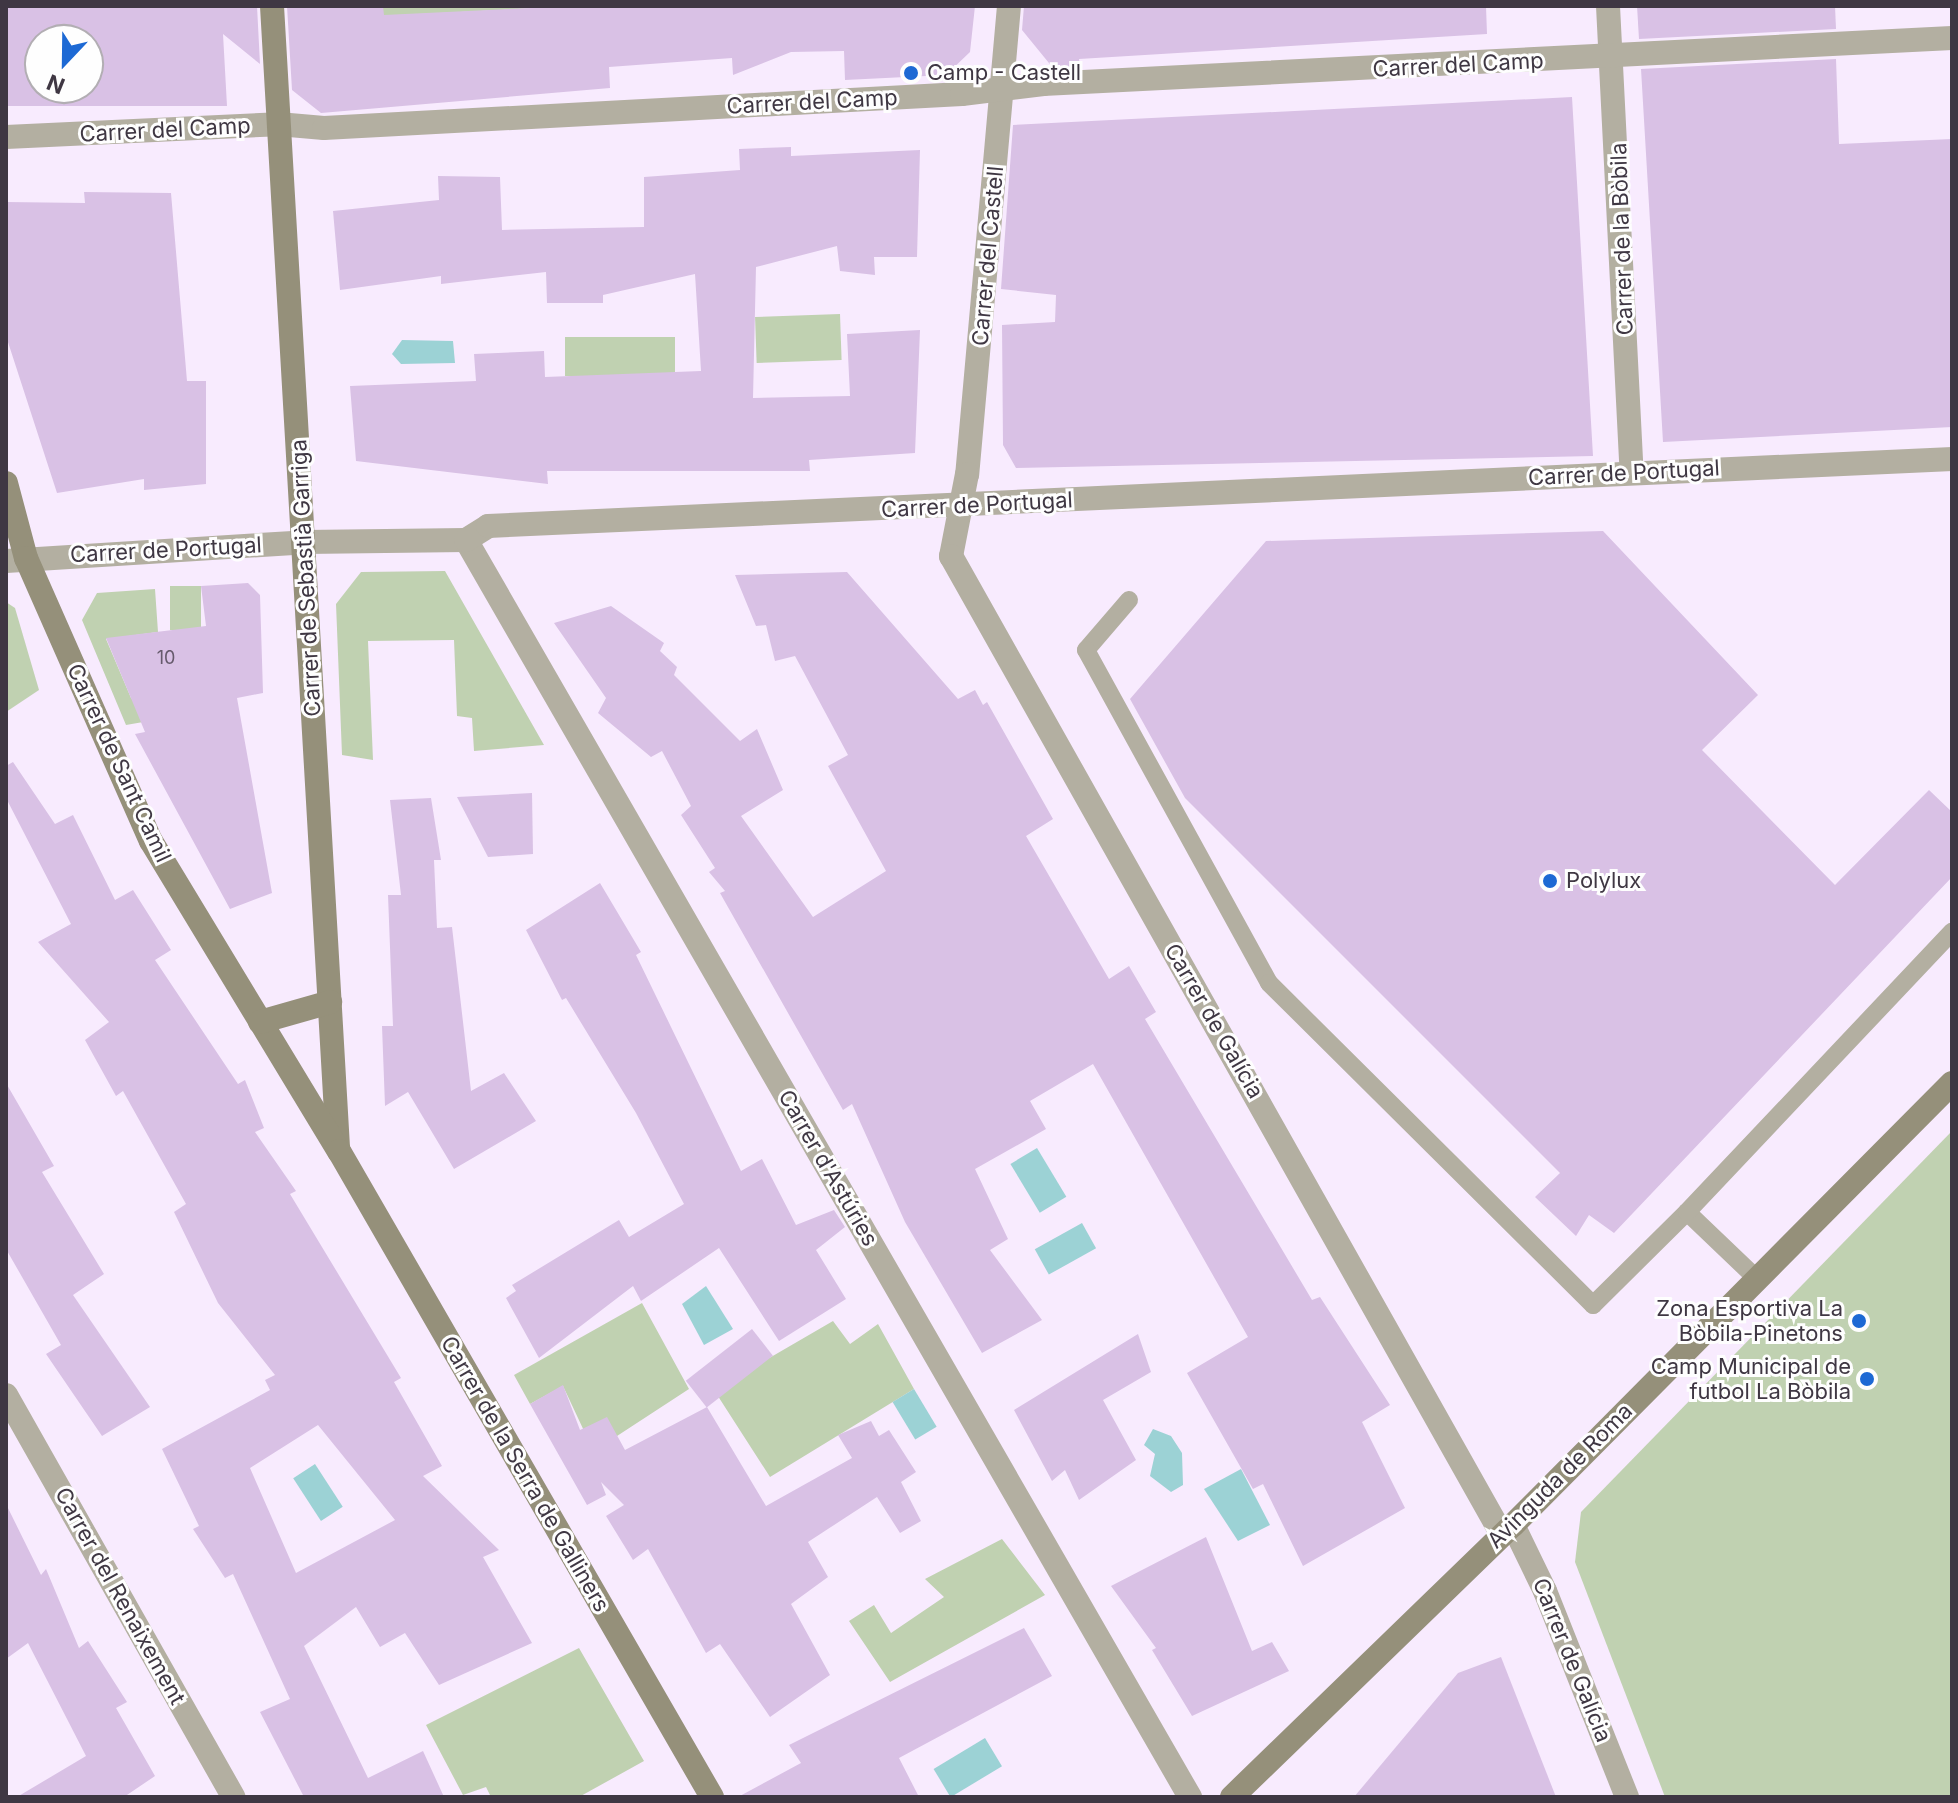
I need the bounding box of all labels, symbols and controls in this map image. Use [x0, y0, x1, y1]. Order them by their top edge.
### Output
north arrow [24, 24, 104, 104]
street label: Carrer del Camp [1372, 47, 1544, 83]
place label: Camp - Castell [927, 60, 1081, 86]
marker: Camp - Castell [902, 64, 920, 82]
text: N [43, 69, 68, 100]
street label: Carrer del Camp [726, 84, 898, 120]
street label: Carrer del Camp [79, 112, 251, 148]
street label: Carrer de la Bòbila [1605, 142, 1639, 336]
street label: Carrer del Castell [967, 165, 1009, 347]
street label: Carrer de Sebastià Garriga [286, 439, 326, 717]
street label: Carrer de Portugal [1528, 455, 1720, 491]
street label: Carrer de Portugal [881, 487, 1073, 523]
street label: Carrer de Portugal [70, 532, 262, 568]
house number: 10 [157, 647, 175, 669]
street label: Carrer de Sant Camil [61, 660, 177, 866]
place label: Polylux [1566, 868, 1641, 894]
marker: Polylux [1541, 872, 1559, 890]
street label: Carrer de Galícia [1159, 939, 1269, 1103]
street label: Carrer d'Astúries [773, 1085, 883, 1251]
place label: Zona Esportiva La Bòbila-Pinetons [1656, 1295, 1843, 1346]
marker: Zona Esportiva La Bòbila-Pinetons [1850, 1312, 1868, 1330]
street label: Carrer de la Serra de Galliners [435, 1331, 615, 1617]
place label: Camp Municipal de futbol La Bòbila [1651, 1353, 1851, 1404]
marker: Camp Municipal de futbol La Bòbila [1858, 1370, 1876, 1388]
street label: Avinguda de Roma [1482, 1398, 1638, 1554]
street label: Carrer del Renaixement [49, 1483, 191, 1709]
street label: Carrer de Galícia [1527, 1574, 1617, 1746]

